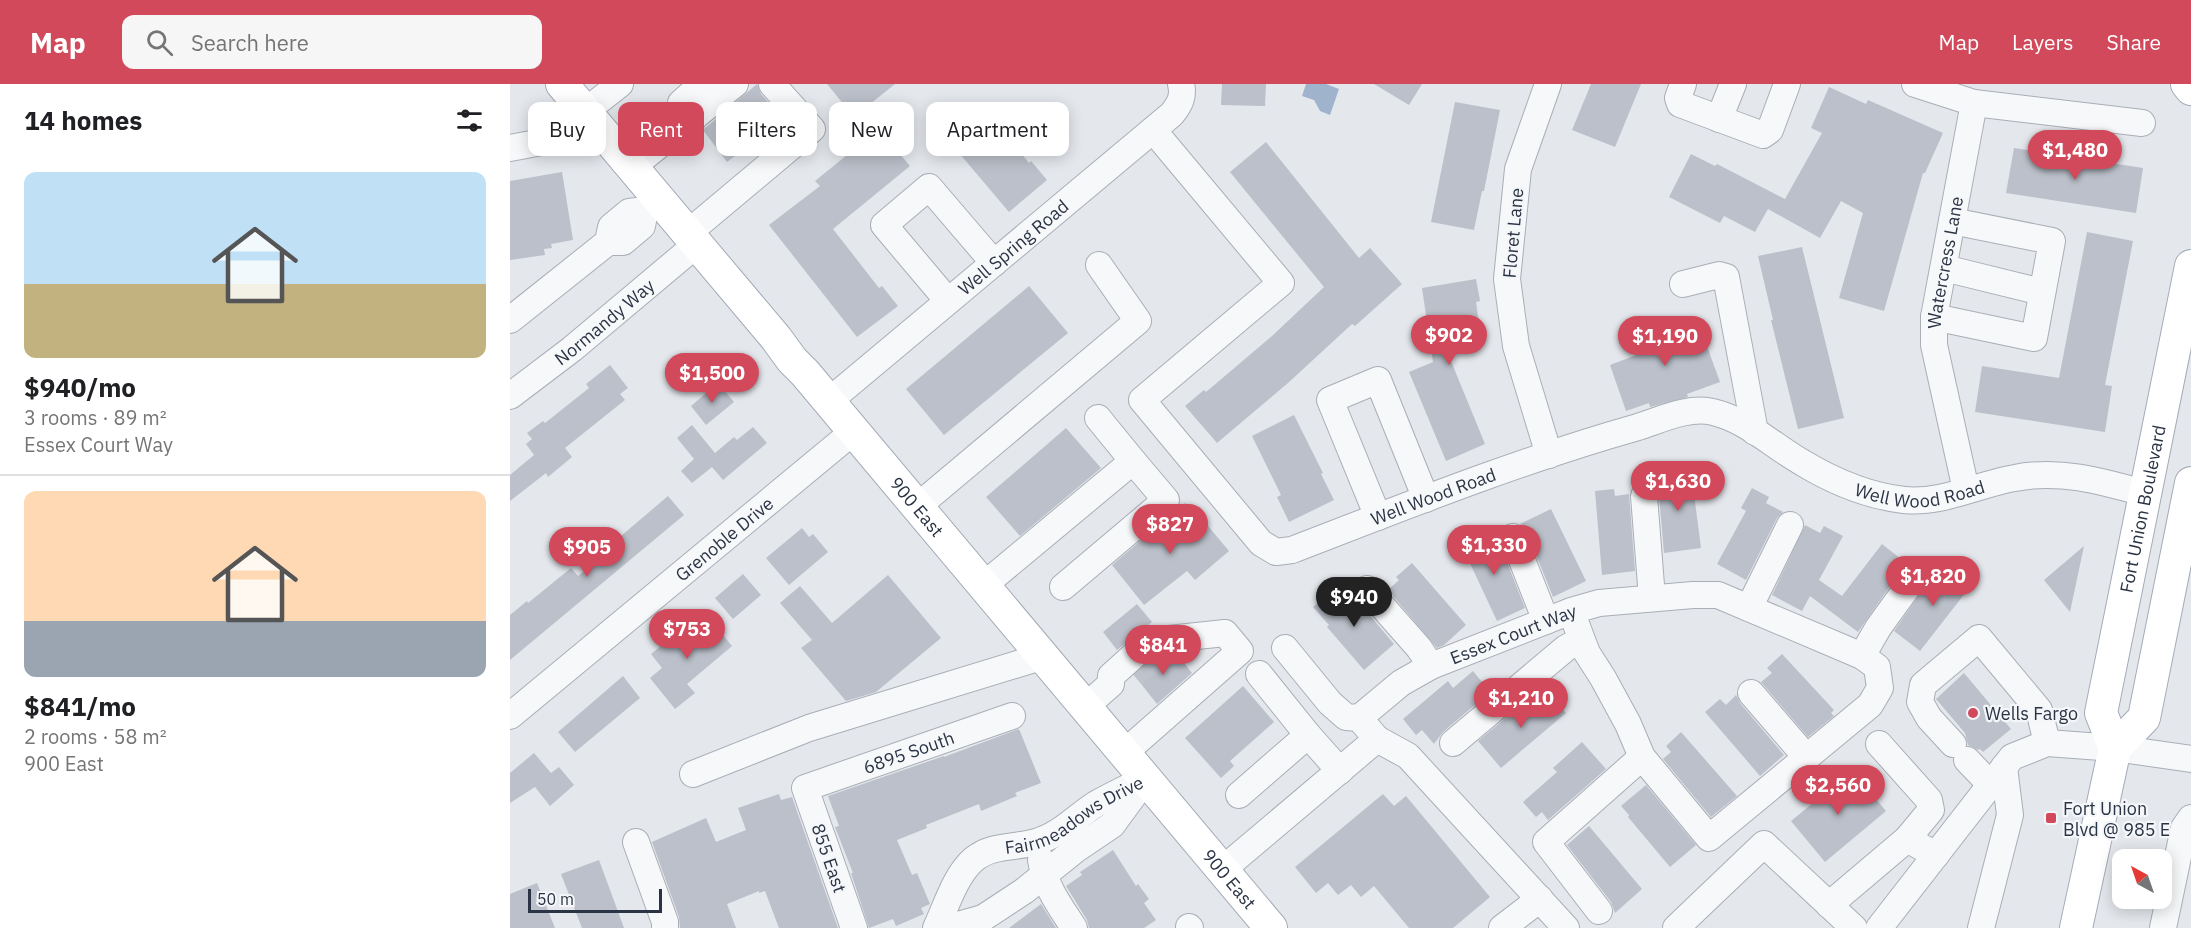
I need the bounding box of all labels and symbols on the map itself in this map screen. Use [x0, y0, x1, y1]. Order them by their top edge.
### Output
pin: $1,480 [2026, 130, 2124, 181]
street label: Floret Lane [1498, 187, 1528, 279]
street label: Well Spring Road [953, 194, 1073, 300]
street label: Watercress Lane [1923, 194, 1968, 329]
street label: Normandy Way [550, 273, 659, 370]
pin: $902 [1413, 315, 1485, 366]
pin: $1,190 [1616, 316, 1714, 367]
pin: $1,500 [663, 353, 761, 404]
street label: Fort Union Boulevard [2114, 423, 2170, 595]
pin: $1,630 [1629, 461, 1727, 512]
street label: Well Wood Road [1367, 462, 1499, 530]
street label: 900 East [885, 472, 949, 541]
street label: Well Wood Road [1852, 475, 1987, 512]
street label: Grenoble Drive [670, 491, 778, 586]
pin: $827 [1134, 504, 1206, 555]
pin: $1,330 [1445, 525, 1543, 576]
pin: $905 [551, 527, 623, 578]
pin: $1,820 [1884, 556, 1982, 607]
pin: $940 [1318, 577, 1390, 628]
street label: Essex Court Way [1446, 599, 1579, 669]
pin: $753 [651, 609, 723, 660]
pin: $841 [1127, 625, 1199, 676]
pin: $1,210 [1472, 678, 1570, 729]
place label: Wells Fargo [1985, 702, 2078, 725]
marker: Wells Fargo [1966, 706, 1980, 720]
street label: 6895 South [860, 726, 957, 778]
pin: $2,560 [1789, 765, 1887, 816]
street label: Fairmeadows Drive [1003, 770, 1147, 859]
place label: Fort Union Blvd @ 985 E [2063, 797, 2170, 841]
marker: Fort Union Blvd @ 985 E [2044, 811, 2058, 825]
street label: 855 East [806, 820, 852, 896]
street label: 900 East [1198, 844, 1261, 914]
north arrow [2112, 849, 2172, 909]
scale bar [528, 886, 662, 914]

